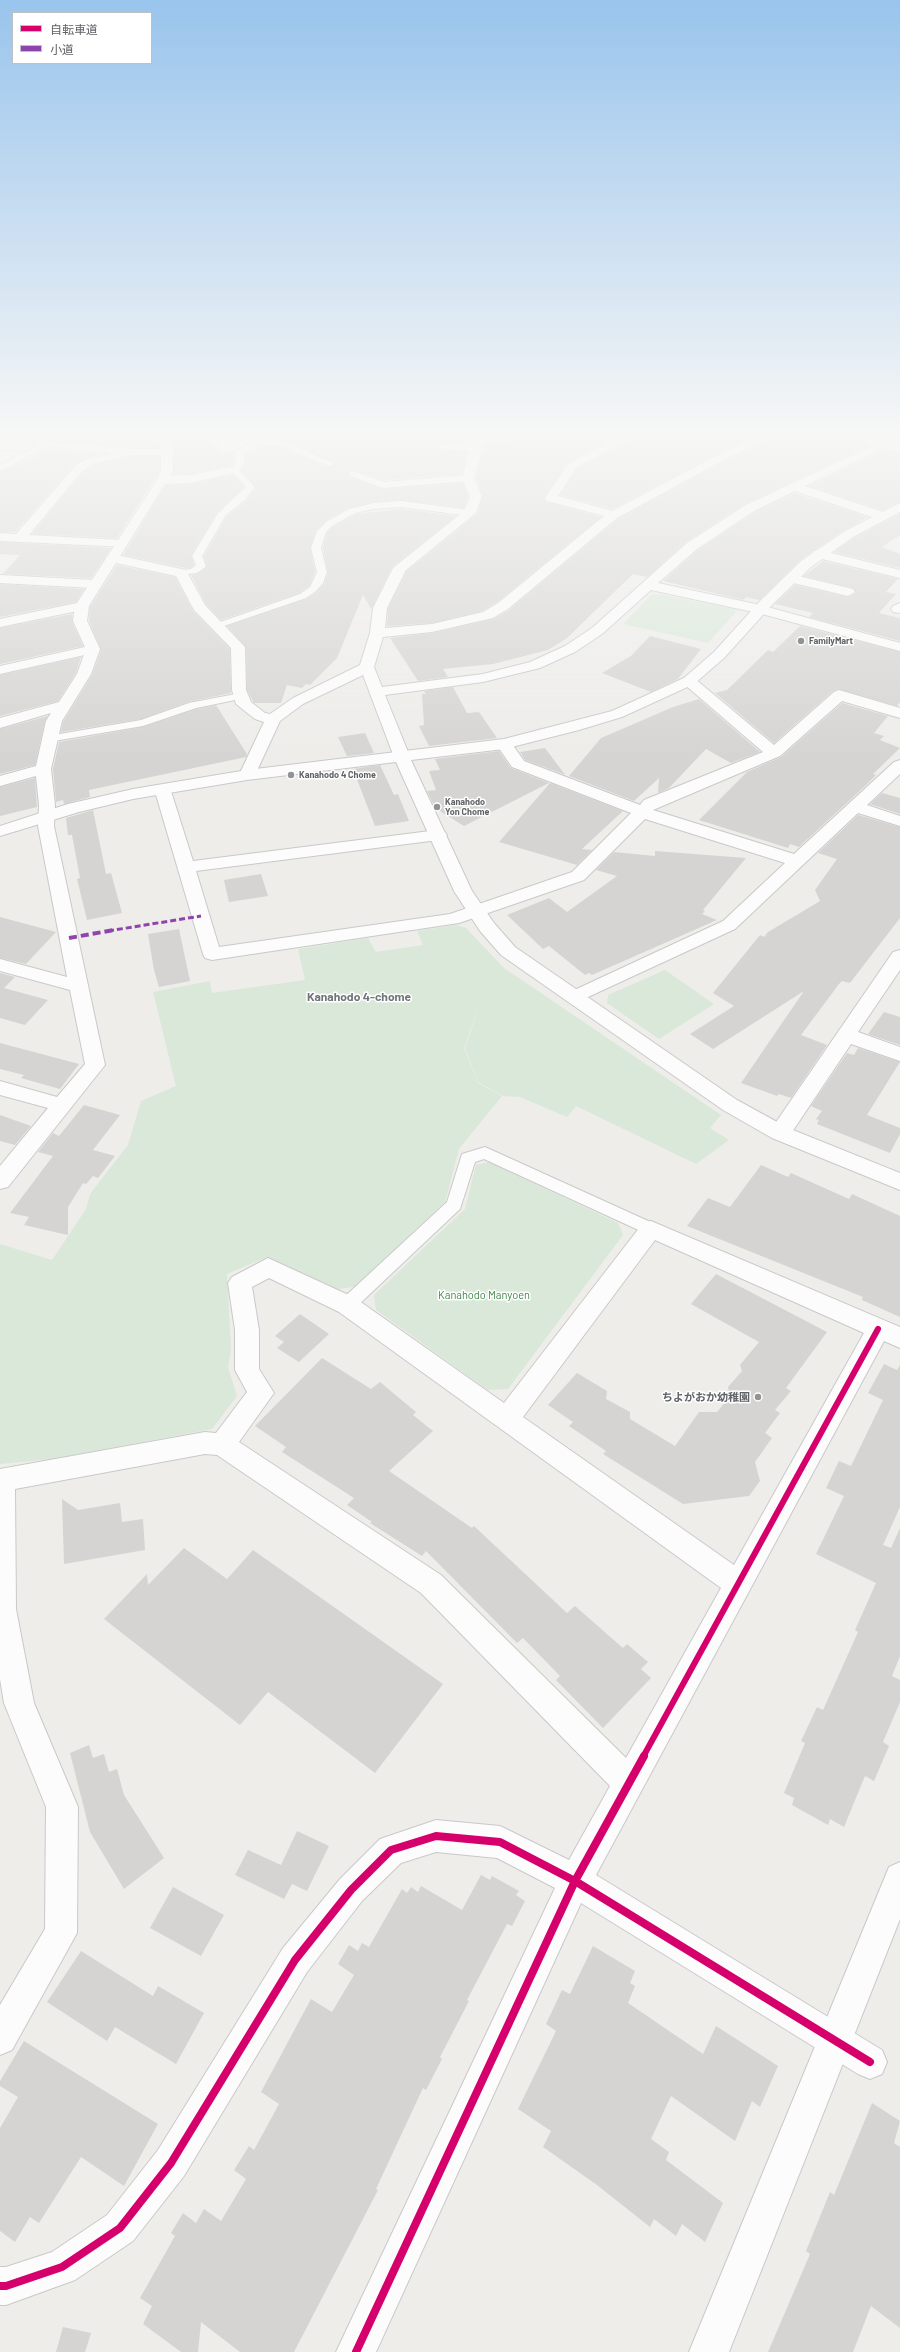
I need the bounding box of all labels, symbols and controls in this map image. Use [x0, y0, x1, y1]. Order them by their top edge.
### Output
legend [12, 12, 152, 64]
text: 自転車道 [50, 22, 98, 36]
text: 小道 [50, 42, 74, 56]
marker: FamilyMart [796, 636, 806, 646]
place label: FamilyMart [809, 636, 853, 646]
marker: Kanahodo 4 Chome [286, 770, 296, 780]
place label: Kanahodo 4 Chome [299, 770, 376, 780]
place label: Kanahodo Yon Chome [445, 797, 489, 818]
marker: Kanahodo Yon Chome [432, 802, 442, 812]
district label: Kanahodo 4-chome [307, 990, 411, 1004]
park label: Kanahodo Manyoen [438, 1288, 530, 1302]
place label: ちよがおか幼稚園 [662, 1390, 750, 1404]
marker: ちよがおか幼稚園 [753, 1392, 763, 1402]

